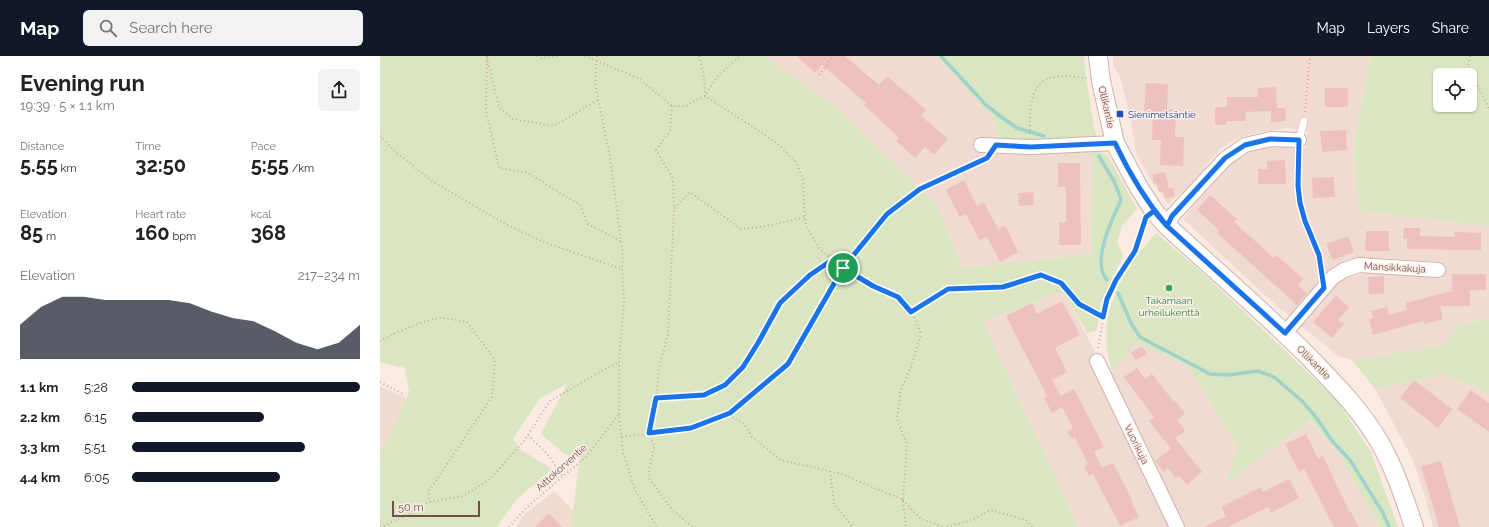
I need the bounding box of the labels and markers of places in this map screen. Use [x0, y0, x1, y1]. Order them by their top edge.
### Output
marker: Sienimetsäntie [1115, 109, 1125, 119]
place label: Sienimetsäntie [1128, 109, 1196, 120]
pin [826, 251, 860, 285]
marker: Takamaan urheilukenttä [1164, 283, 1174, 293]
place label: Takamaan urheilukenttä [1139, 295, 1199, 318]

